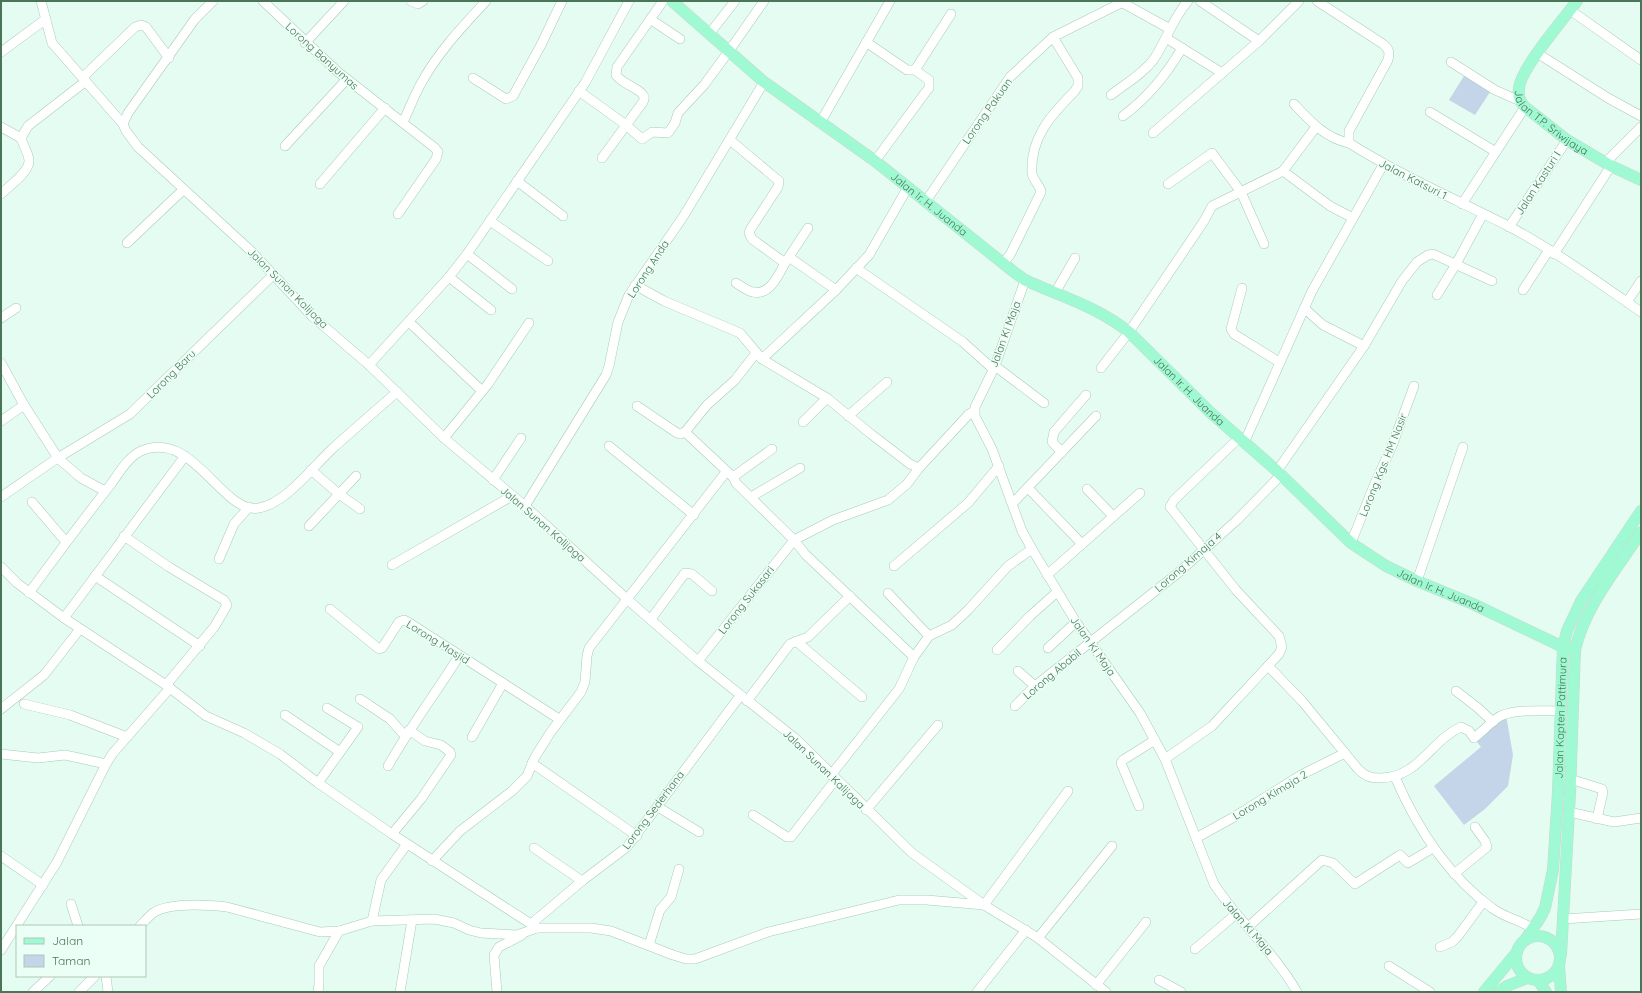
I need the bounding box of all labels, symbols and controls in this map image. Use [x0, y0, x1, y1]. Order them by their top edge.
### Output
street label: Lorong Banyumas [282, 19, 362, 93]
street label: Lorong Pakuan [959, 75, 1015, 147]
street label: Jalan T.P. Sriwijaya [1512, 90, 1591, 158]
street label: Jalan Kasturi I [1512, 149, 1564, 217]
street label: Jalan Katsuri 1 [1377, 156, 1449, 202]
street label: Jalan Ir. H. Juanda [888, 169, 970, 239]
street label: Lorong Anda [624, 237, 672, 301]
street label: Jalan Sunan Kalijaga [245, 245, 331, 331]
street label: Jalan Ki Maja [987, 299, 1023, 369]
street label: Lorong Baru [144, 347, 198, 401]
street label: Jalan Ir. H. Juanda [1150, 353, 1228, 429]
street label: Lorong Kgs. HM Nasir [1356, 411, 1410, 519]
street label: Jalan Sunan Kalijaga [497, 483, 589, 565]
street label: Lorong Kimaja 4 [1152, 529, 1225, 595]
street label: Lorong Sukasari [715, 563, 777, 637]
street label: Jalan Ir. H. Juanda [1394, 565, 1487, 615]
street label: Jalan Ki Maja [1067, 613, 1119, 679]
street label: Lorong Masjid [404, 617, 472, 667]
street label: Lorong Ababil [1020, 646, 1084, 702]
street label: Jalan Kapten Pattimura [1551, 657, 1570, 779]
street label: Jalan Sunan Kalijaga [780, 726, 868, 812]
street label: Lorong Kimaja 2 [1230, 767, 1310, 823]
street label: Lorong Sederhana [619, 768, 687, 852]
street label: Jalan Ki Maja [1220, 896, 1276, 958]
legend [16, 925, 146, 977]
text: Jalan [52, 933, 83, 948]
text: Taman [52, 953, 90, 968]

